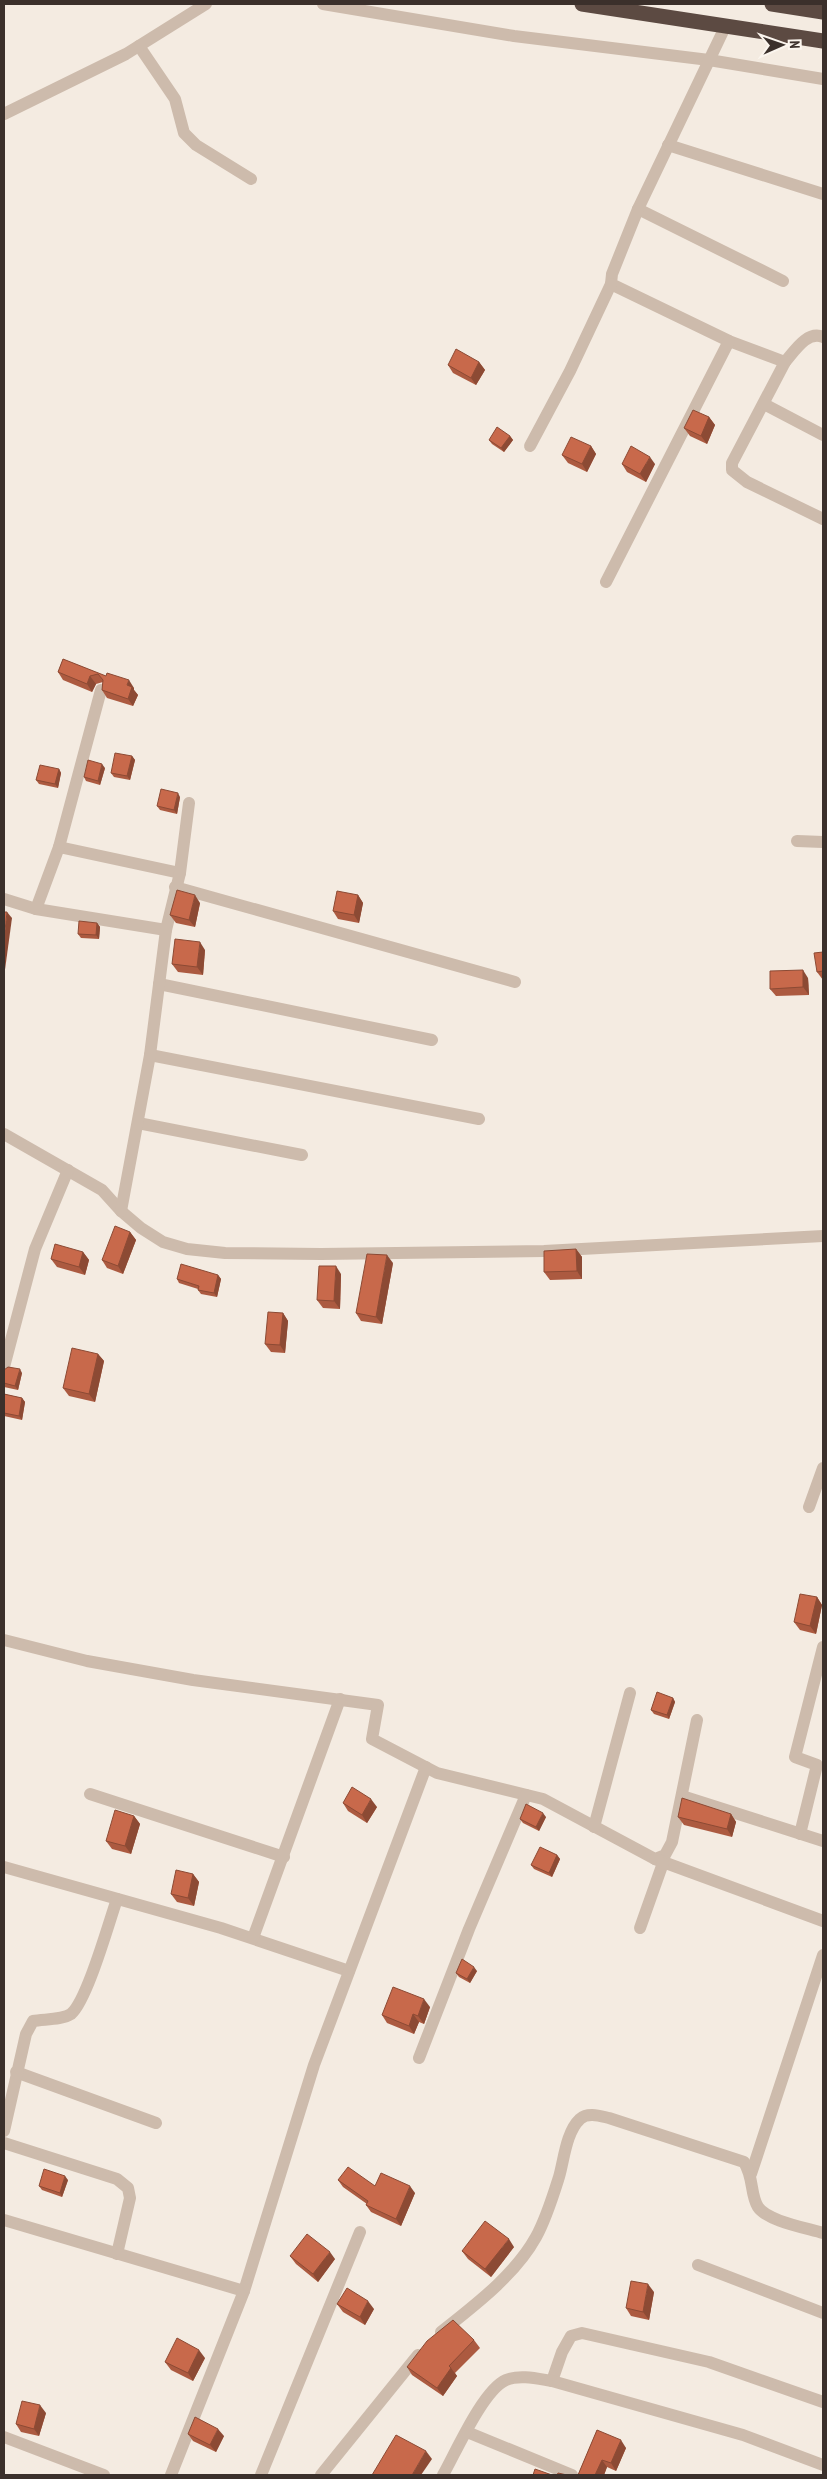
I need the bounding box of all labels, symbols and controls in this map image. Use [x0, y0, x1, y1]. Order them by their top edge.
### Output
north arrow [757, 20, 807, 70]
text: N [786, 40, 804, 49]

